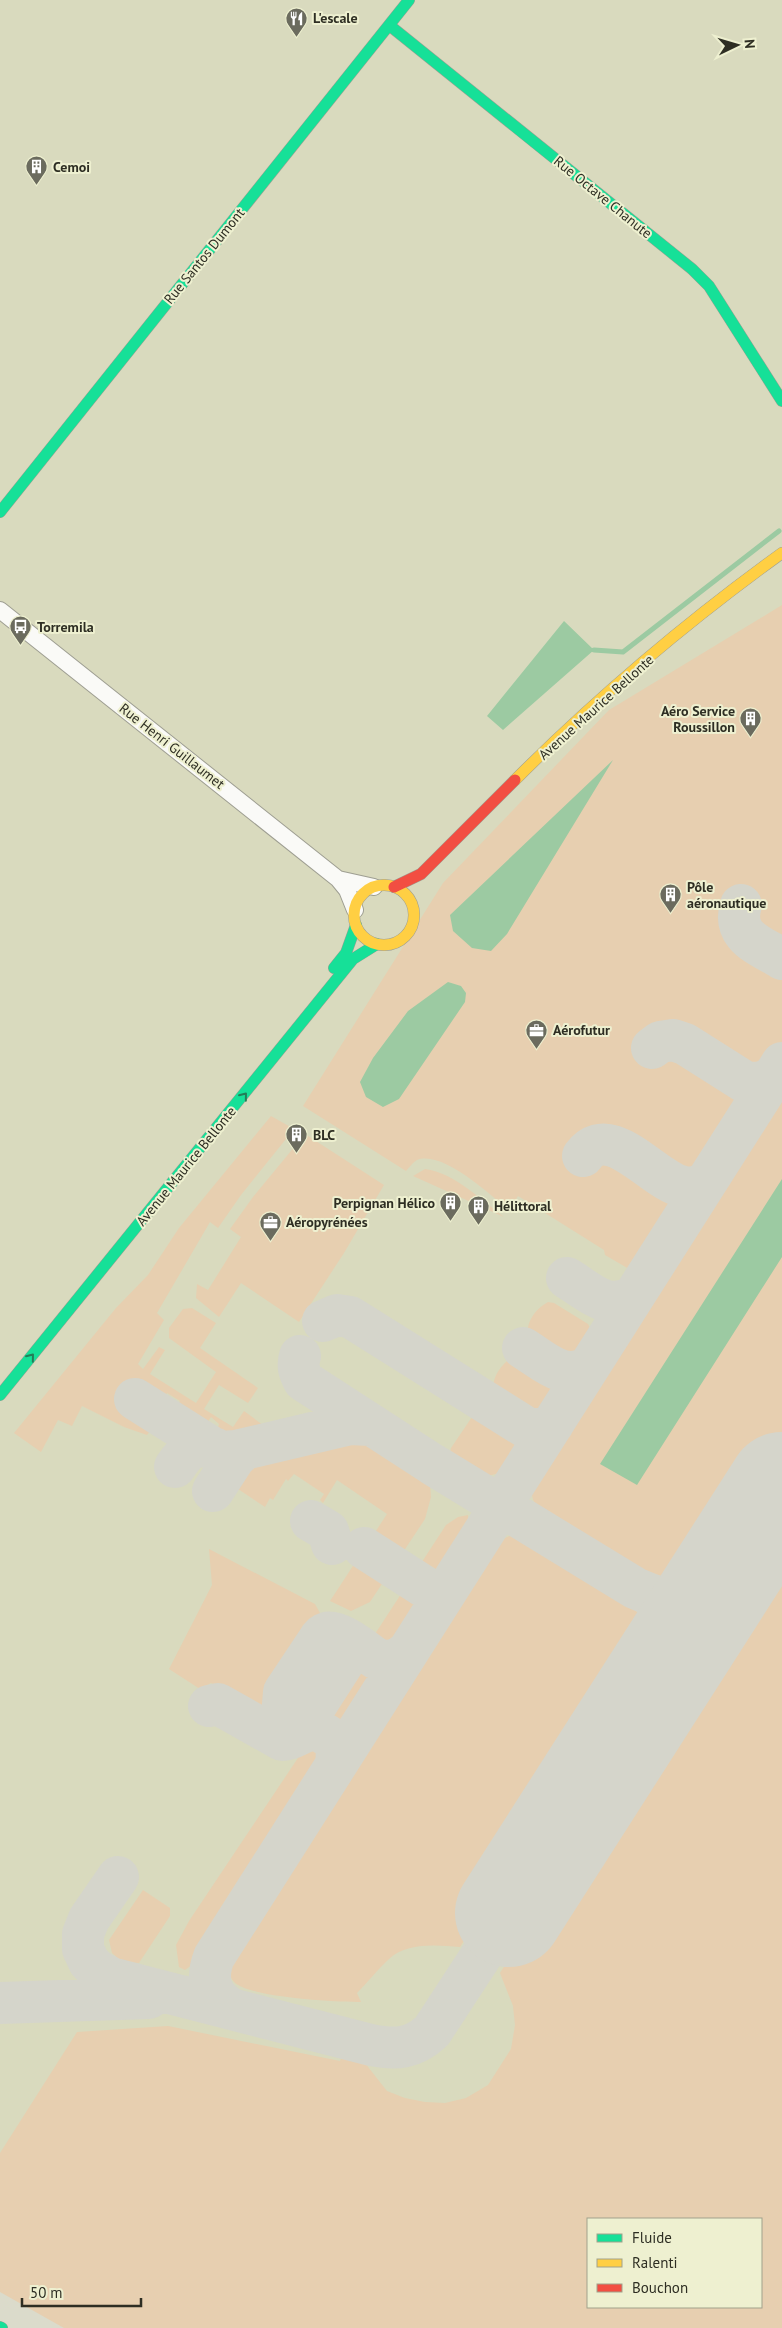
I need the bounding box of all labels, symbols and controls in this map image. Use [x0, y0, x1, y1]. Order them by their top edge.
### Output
restaurant icon: L'escale [285, 6, 309, 37]
place label: L'escale [313, 9, 358, 27]
north arrow [712, 20, 762, 70]
text: N [741, 38, 759, 49]
street label: Rue Octave Chanute [550, 152, 656, 242]
building icon: Cemoi [25, 155, 49, 186]
place label: Cemoi [53, 158, 90, 176]
street label: Rue Santos Dumont [160, 204, 248, 308]
bus stop icon: Torremila [9, 615, 33, 646]
place label: Torremila [37, 618, 94, 636]
street label: Avenue Maurice Bellonte [535, 651, 657, 763]
street label: Rue Henri Guillaumet [116, 699, 228, 793]
place label: Aéro Service Roussillon [661, 702, 735, 736]
building icon: Aéro Service Roussillon [739, 707, 763, 738]
place label: Pôle aéronautique [687, 878, 766, 912]
building icon: Pôle aéronautique [659, 883, 683, 914]
office icon: Aérofutur [525, 1018, 549, 1049]
place label: Aérofutur [553, 1021, 610, 1039]
one-way arrow [238, 1092, 247, 1101]
street label: Avenue Maurice Bellonte [132, 1103, 240, 1229]
building icon: BLC [285, 1123, 309, 1154]
place label: BLC [313, 1126, 335, 1144]
building icon: Perpignan Hélico [439, 1191, 463, 1222]
place label: Perpignan Hélico [333, 1194, 435, 1212]
building icon: Hélittoral [466, 1194, 490, 1225]
place label: Hélittoral [494, 1197, 552, 1215]
office icon: Aéropyrénées [258, 1210, 282, 1241]
place label: Aéropyrénées [286, 1213, 368, 1231]
one-way arrow [25, 1354, 34, 1363]
legend [587, 2218, 762, 2308]
text: Fluide [632, 2228, 672, 2247]
text: Ralenti [632, 2253, 678, 2272]
scale bar [22, 2276, 141, 2308]
text: Bouchon [632, 2278, 688, 2297]
text: 50 m [30, 2283, 63, 2302]

